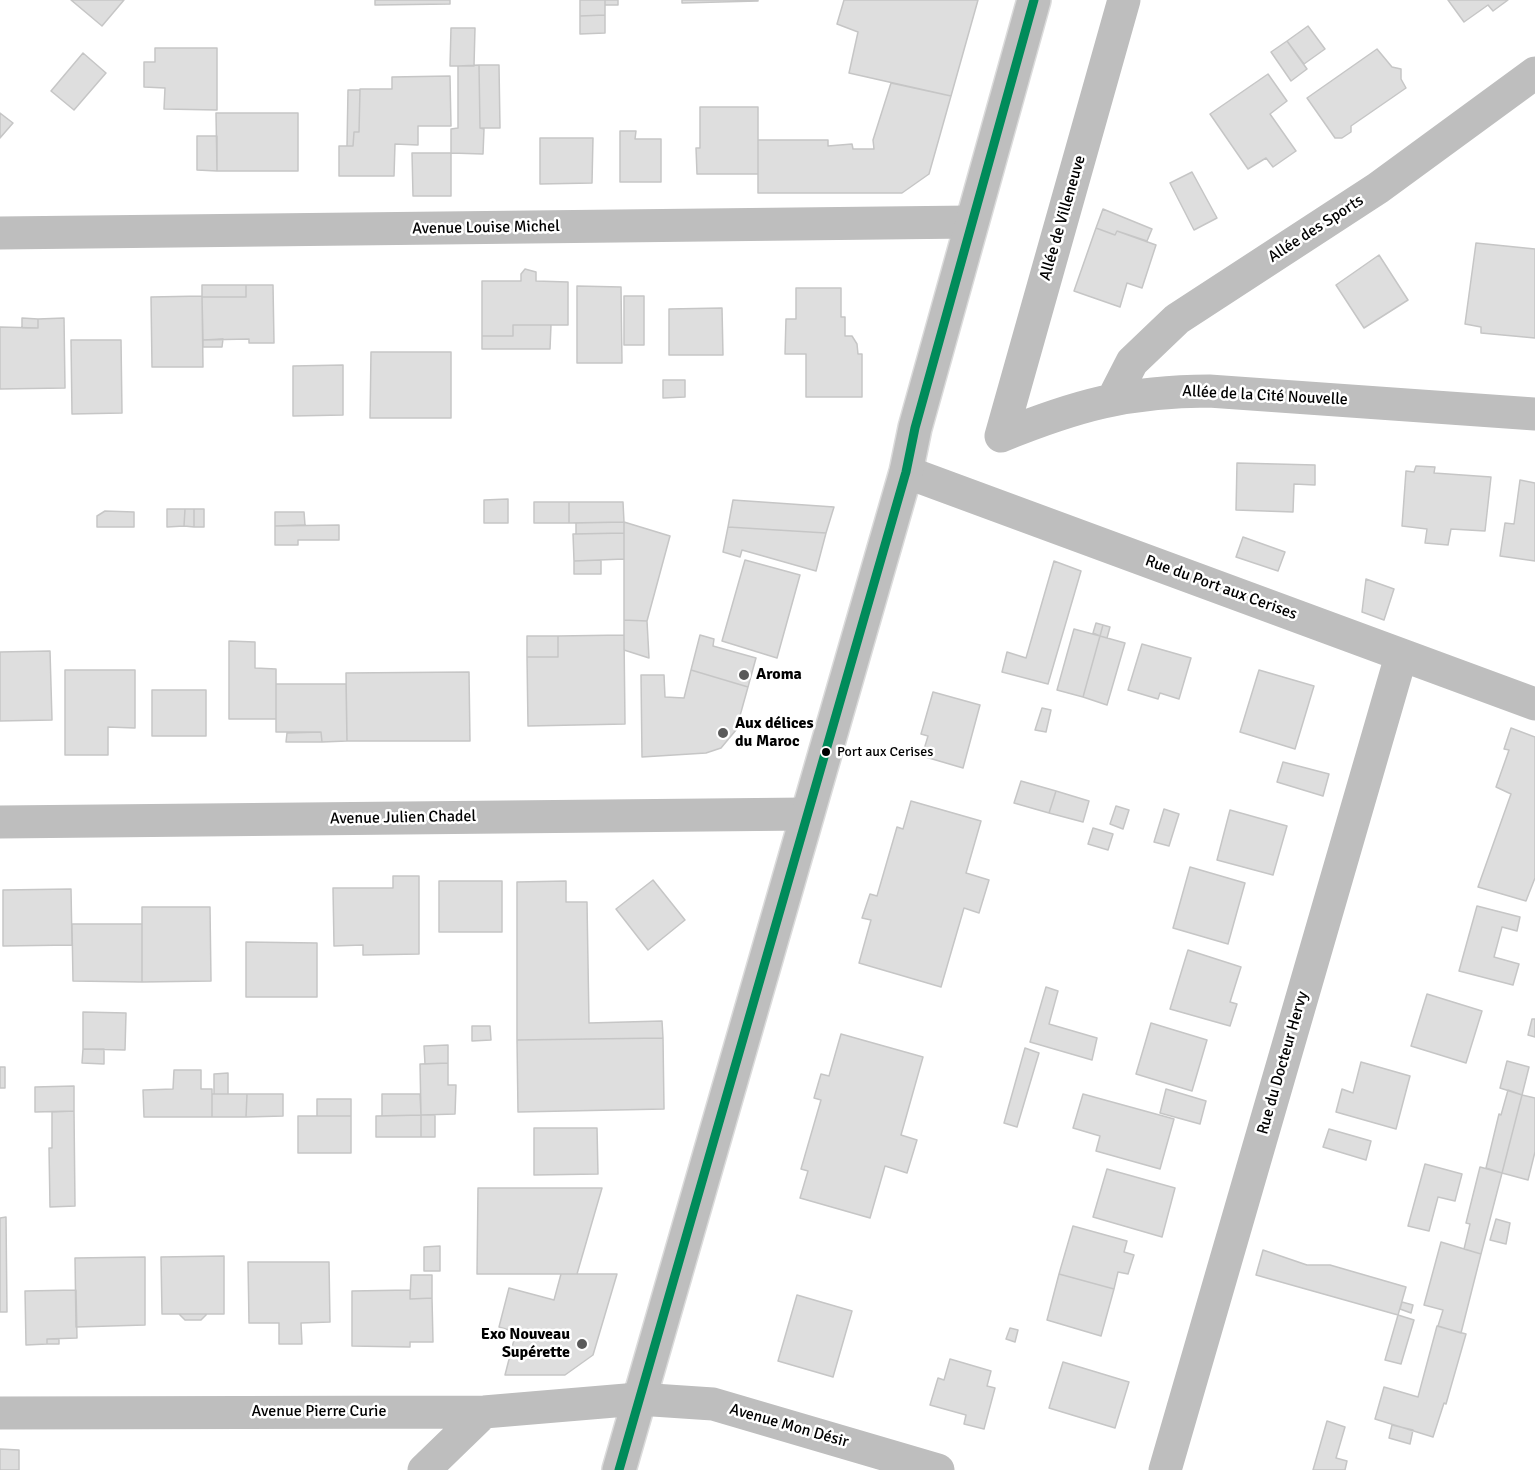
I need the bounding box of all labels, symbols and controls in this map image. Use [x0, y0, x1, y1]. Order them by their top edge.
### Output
street label: Allée de Villeneuve [1036, 153, 1090, 283]
street label: Allée des Sports [1265, 191, 1367, 267]
street label: Avenue Louise Michel [412, 217, 560, 239]
street label: Allée de la Cité Nouvelle [1182, 382, 1348, 410]
street label: Rue du Port aux Cerises [1142, 552, 1300, 624]
place label: Aroma [756, 665, 802, 685]
marker: Aroma [737, 668, 751, 682]
place label: Aux délices du Maroc [735, 714, 814, 752]
marker: Aux délices du Maroc [716, 726, 730, 740]
place label: Port aux Cerises [837, 744, 933, 760]
marker: Port aux Cerises [820, 746, 832, 758]
street label: Avenue Julien Chadel [330, 807, 476, 829]
street label: Rue du Docteur Hervy [1253, 989, 1313, 1137]
place label: Exo Nouveau Supérette [481, 1325, 570, 1363]
marker: Exo Nouveau Supérette [575, 1337, 589, 1351]
street label: Avenue Mon Désir [727, 1400, 851, 1452]
street label: Avenue Pierre Curie [252, 1402, 386, 1422]

